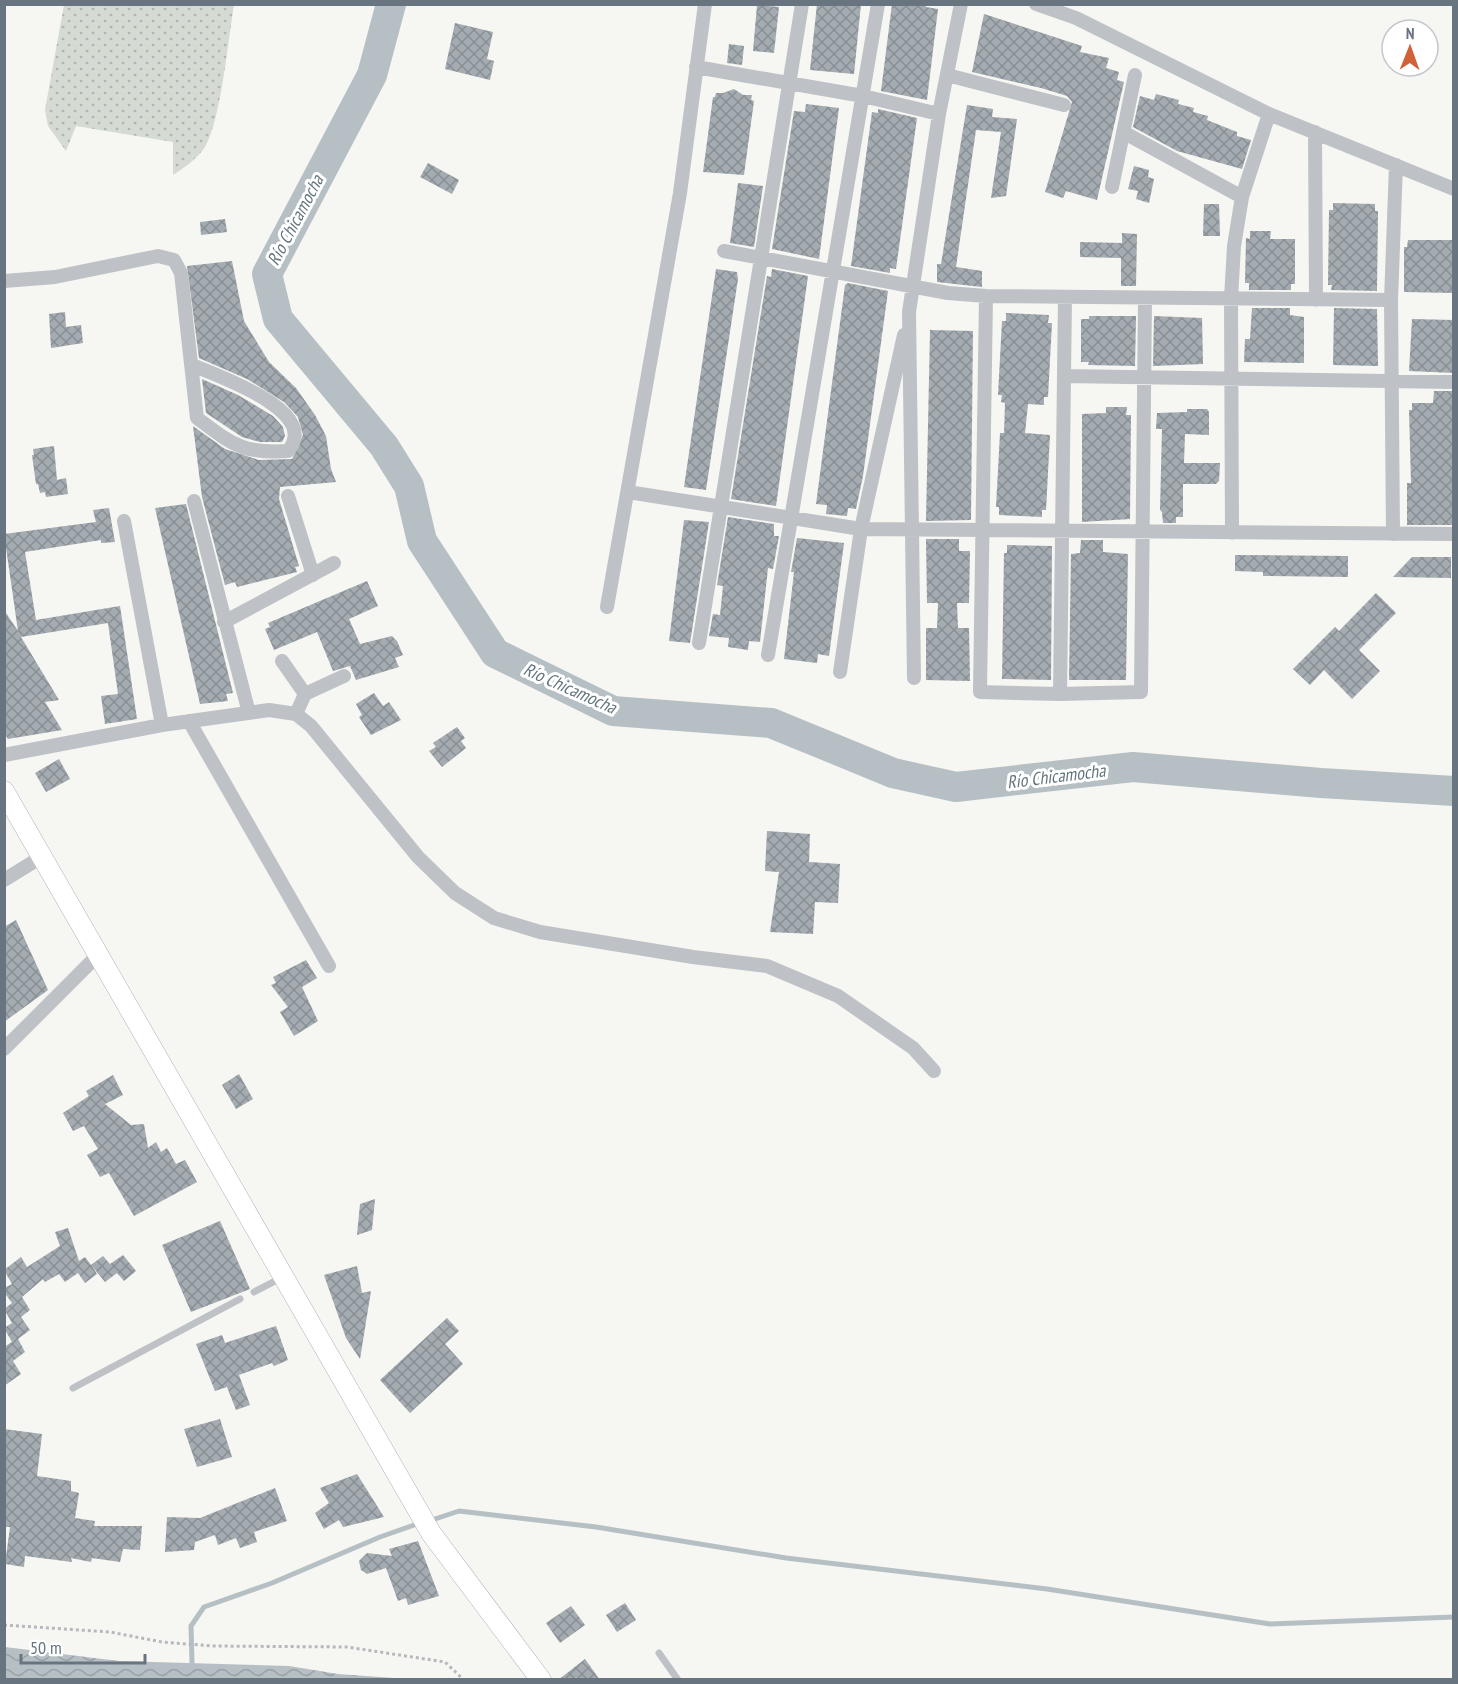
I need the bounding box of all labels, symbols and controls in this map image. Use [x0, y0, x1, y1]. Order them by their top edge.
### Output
north arrow [1380, 18, 1440, 78]
text: N [1406, 23, 1415, 43]
water label: Río Chicamocha [262, 170, 329, 269]
water label: Río Chicamocha [520, 657, 621, 719]
water label: Río Chicamocha [1006, 758, 1107, 793]
scale bar [21, 1627, 146, 1665]
text: 50 m [30, 1636, 62, 1659]

